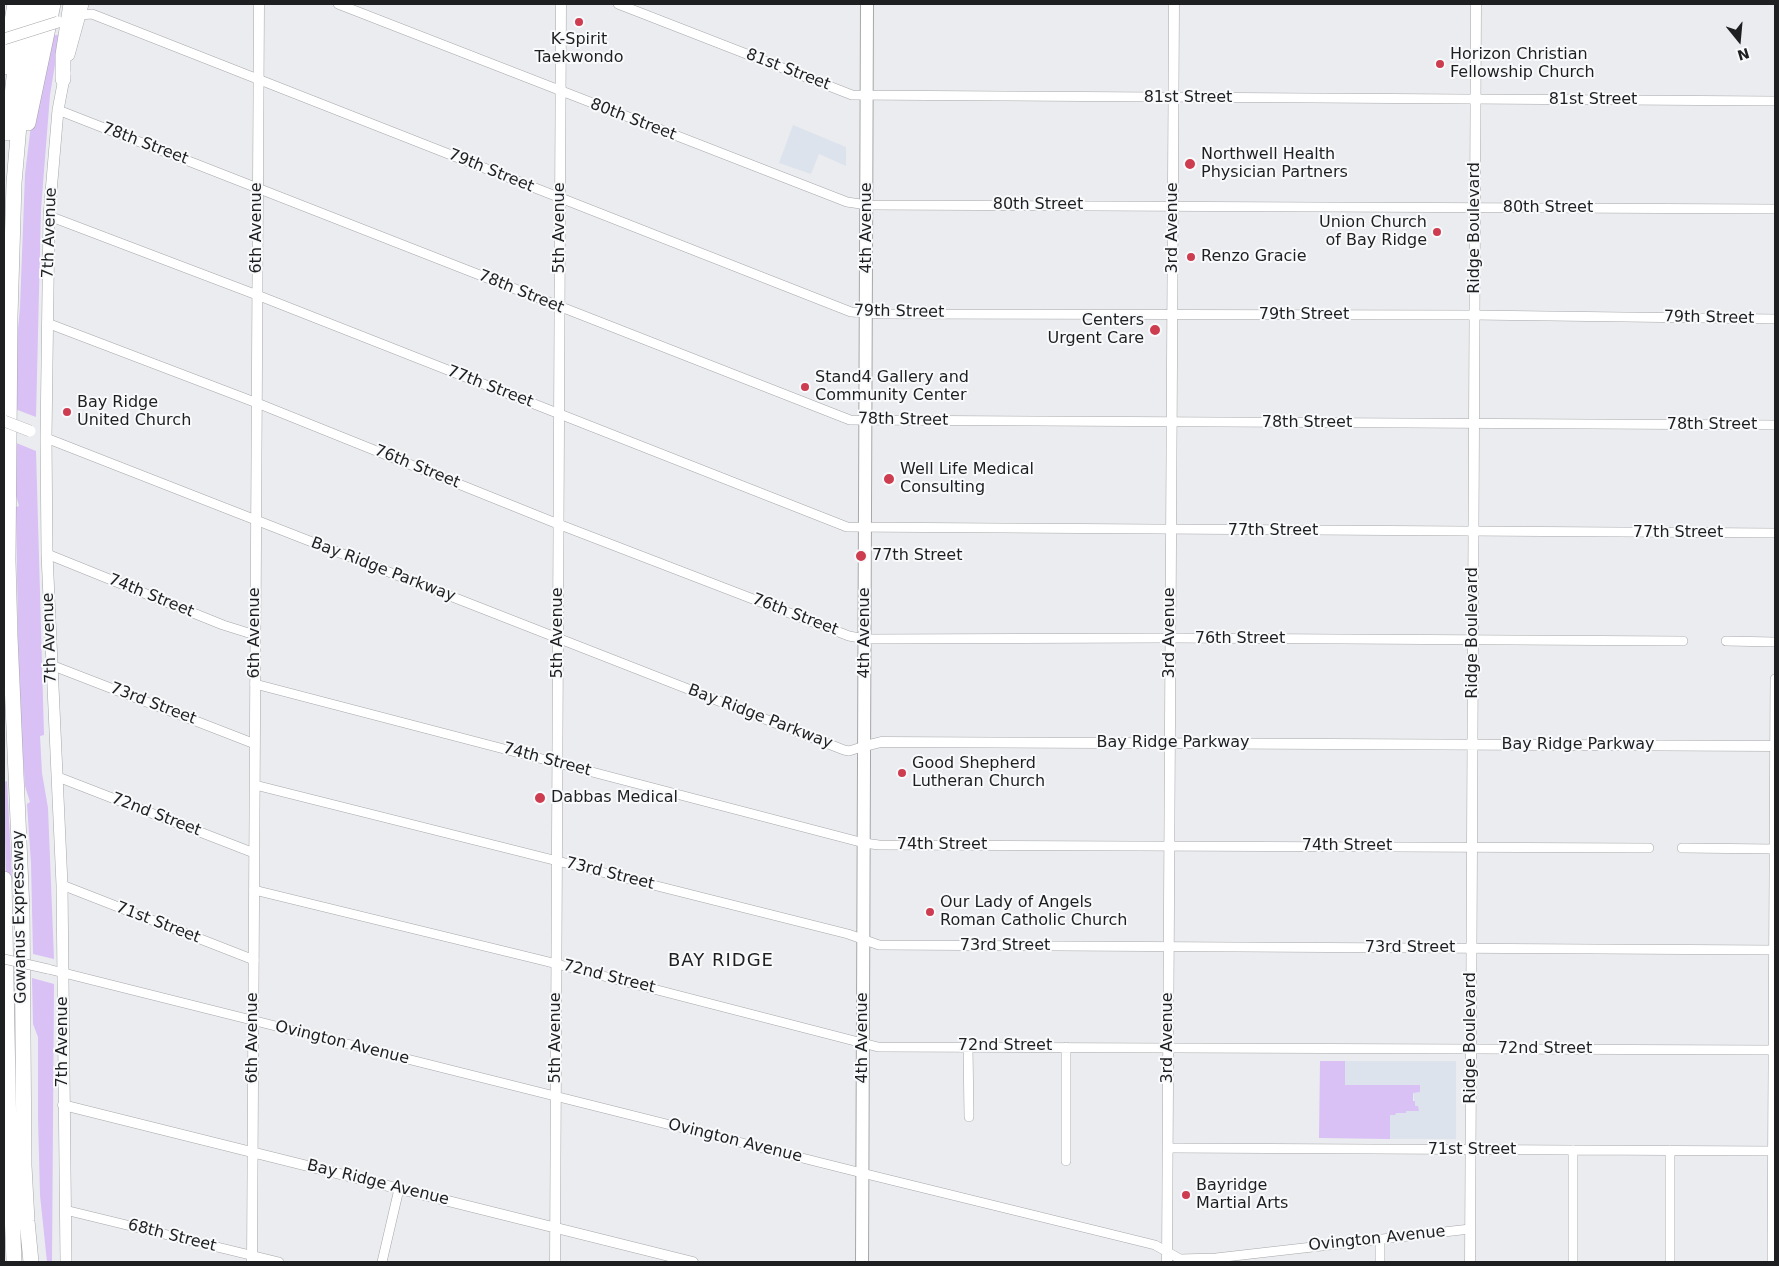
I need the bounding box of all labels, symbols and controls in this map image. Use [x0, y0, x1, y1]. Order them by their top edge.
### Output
north arrow [1714, 15, 1764, 65]
marker: K-Spirit Taekwondo [573, 16, 585, 28]
place label: K-Spirit Taekwondo [534, 30, 624, 68]
street label: 81st Street [743, 45, 833, 95]
place label: Horizon Christian Fellowship Church [1450, 45, 1595, 83]
text: N [1735, 45, 1751, 64]
marker: Horizon Christian Fellowship Church [1434, 58, 1446, 70]
street label: 81st Street [1144, 88, 1232, 108]
street label: 81st Street [1549, 90, 1637, 110]
street label: 80th Street [587, 95, 679, 145]
street label: 78th Street [99, 119, 191, 169]
street label: 79th Street [445, 145, 537, 197]
place label: Northwell Health Physician Partners [1201, 145, 1348, 183]
marker: Northwell Health Physician Partners [1183, 157, 1197, 171]
street label: Ridge Boulevard [1465, 162, 1485, 294]
street label: 6th Avenue [247, 182, 267, 274]
street label: 5th Avenue [550, 182, 570, 274]
street label: 4th Avenue [857, 182, 877, 274]
street label: 3rd Avenue [1163, 182, 1183, 274]
street label: 7th Avenue [39, 187, 61, 279]
street label: 80th Street [993, 195, 1083, 215]
street label: 80th Street [1503, 198, 1593, 218]
place label: Union Church of Bay Ridge [1319, 213, 1427, 251]
marker: Union Church of Bay Ridge [1431, 226, 1443, 238]
place label: Renzo Gracie [1201, 247, 1307, 267]
marker: Renzo Gracie [1185, 251, 1197, 263]
street label: 78th Street [475, 266, 567, 318]
street label: 79th Street [854, 302, 944, 322]
street label: 79th Street [1259, 305, 1349, 325]
street label: 79th Street [1664, 308, 1754, 328]
place label: Centers Urgent Care [1047, 311, 1144, 349]
marker: Centers Urgent Care [1148, 323, 1162, 337]
street label: 77th Street [444, 362, 536, 412]
place label: Stand4 Gallery and Community Center [815, 368, 969, 406]
marker: Stand4 Gallery and Community Center [799, 381, 811, 393]
place label: Bay Ridge United Church [77, 393, 191, 431]
marker: Bay Ridge United Church [61, 406, 73, 418]
street label: 78th Street [858, 410, 948, 430]
street label: 78th Street [1262, 413, 1352, 433]
street label: 78th Street [1667, 415, 1757, 435]
street label: 76th Street [371, 441, 463, 493]
place label: Well Life Medical Consulting [900, 460, 1034, 498]
marker: Well Life Medical Consulting [882, 472, 896, 486]
street label: 77th Street [1228, 521, 1318, 541]
street label: 77th Street [1633, 523, 1723, 543]
street label: Bay Ridge Parkway [308, 534, 458, 606]
place label: 77th Street [872, 546, 962, 566]
marker: 77th Street [854, 549, 868, 563]
street label: Ridge Boulevard [1463, 567, 1483, 699]
street label: 74th Street [105, 570, 197, 622]
street label: 6th Avenue [245, 587, 265, 679]
street label: 5th Avenue [548, 587, 568, 679]
street label: 4th Avenue [855, 587, 875, 679]
street label: 3rd Avenue [1160, 587, 1180, 679]
street label: 76th Street [749, 590, 841, 640]
street label: 7th Avenue [39, 592, 61, 684]
street label: 76th Street [1195, 629, 1285, 649]
street label: 73rd Street [107, 679, 199, 729]
street label: Bay Ridge Parkway [685, 681, 835, 753]
street label: Bay Ridge Parkway [1096, 733, 1250, 753]
street label: Bay Ridge Parkway [1501, 735, 1655, 755]
street label: 74th Street [501, 739, 593, 781]
place label: Good Shepherd Lutheran Church [912, 754, 1045, 792]
marker: Good Shepherd Lutheran Church [896, 767, 908, 779]
place label: Dabbas Medical [551, 788, 678, 808]
street label: 72nd Street [109, 789, 203, 841]
marker: Dabbas Medical [533, 791, 547, 805]
street label: Gowanus Expressway [9, 830, 31, 1004]
street label: 74th Street [897, 835, 987, 855]
street label: 74th Street [1302, 836, 1392, 856]
street label: 73rd Street [564, 854, 656, 894]
place label: Our Lady of Angels Roman Catholic Church [940, 893, 1127, 931]
street label: 71st Street [113, 898, 203, 948]
marker: Our Lady of Angels Roman Catholic Church [924, 906, 936, 918]
street label: 73rd Street [960, 936, 1050, 956]
street label: 73rd Street [1365, 938, 1455, 958]
district label: BAY RIDGE [667, 950, 775, 972]
street label: 72nd Street [561, 956, 657, 998]
street label: Ridge Boulevard [1461, 972, 1481, 1104]
street label: 6th Avenue [243, 992, 263, 1084]
street label: 5th Avenue [546, 992, 566, 1084]
street label: 4th Avenue [853, 992, 873, 1084]
street label: 3rd Avenue [1158, 992, 1178, 1084]
street label: 7th Avenue [53, 996, 73, 1088]
street label: Ovington Avenue [273, 1017, 411, 1069]
street label: 72nd Street [958, 1036, 1052, 1056]
street label: 72nd Street [1498, 1039, 1592, 1059]
street label: Ovington Avenue [666, 1115, 804, 1167]
street label: 71st Street [1428, 1140, 1516, 1160]
street label: Bay Ridge Avenue [305, 1156, 451, 1210]
place label: Bayridge Martial Arts [1196, 1176, 1288, 1214]
marker: Bayridge Martial Arts [1180, 1189, 1192, 1201]
street label: 68th Street [126, 1216, 218, 1256]
street label: Ovington Avenue [1308, 1222, 1446, 1256]

